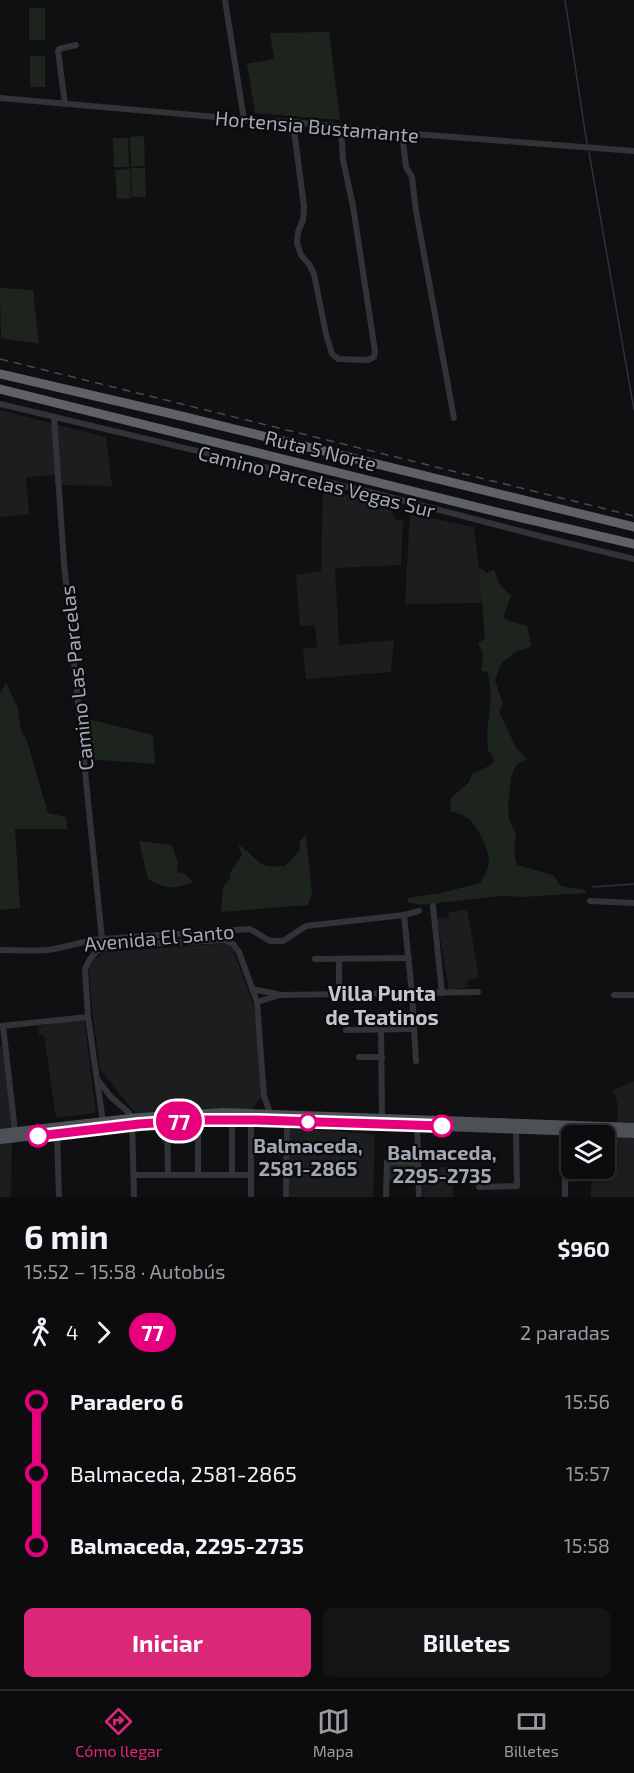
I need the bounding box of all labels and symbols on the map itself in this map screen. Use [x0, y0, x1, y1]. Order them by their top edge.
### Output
street label: Hortensia Bustamante [214, 105, 420, 147]
street label: Ruta 5 Norte [263, 425, 379, 475]
street label: Camino Parcelas Vegas Sur [196, 440, 438, 522]
street label: Camino Las Parcelas [54, 584, 98, 772]
street label: Avenida El Santo [83, 918, 235, 956]
district label: Villa Punta de Teatinos [325, 980, 439, 1029]
line badge: 77 [152, 1102, 206, 1140]
marker: Balmaceda, 2581-2865 [299, 1113, 317, 1131]
marker: Balmaceda, 2295-2735 [431, 1115, 453, 1137]
unlabelled marker [27, 1125, 49, 1147]
place label: Balmaceda, 2581-2865 [253, 1133, 363, 1180]
place label: Balmaceda, 2295-2735 [387, 1140, 497, 1187]

